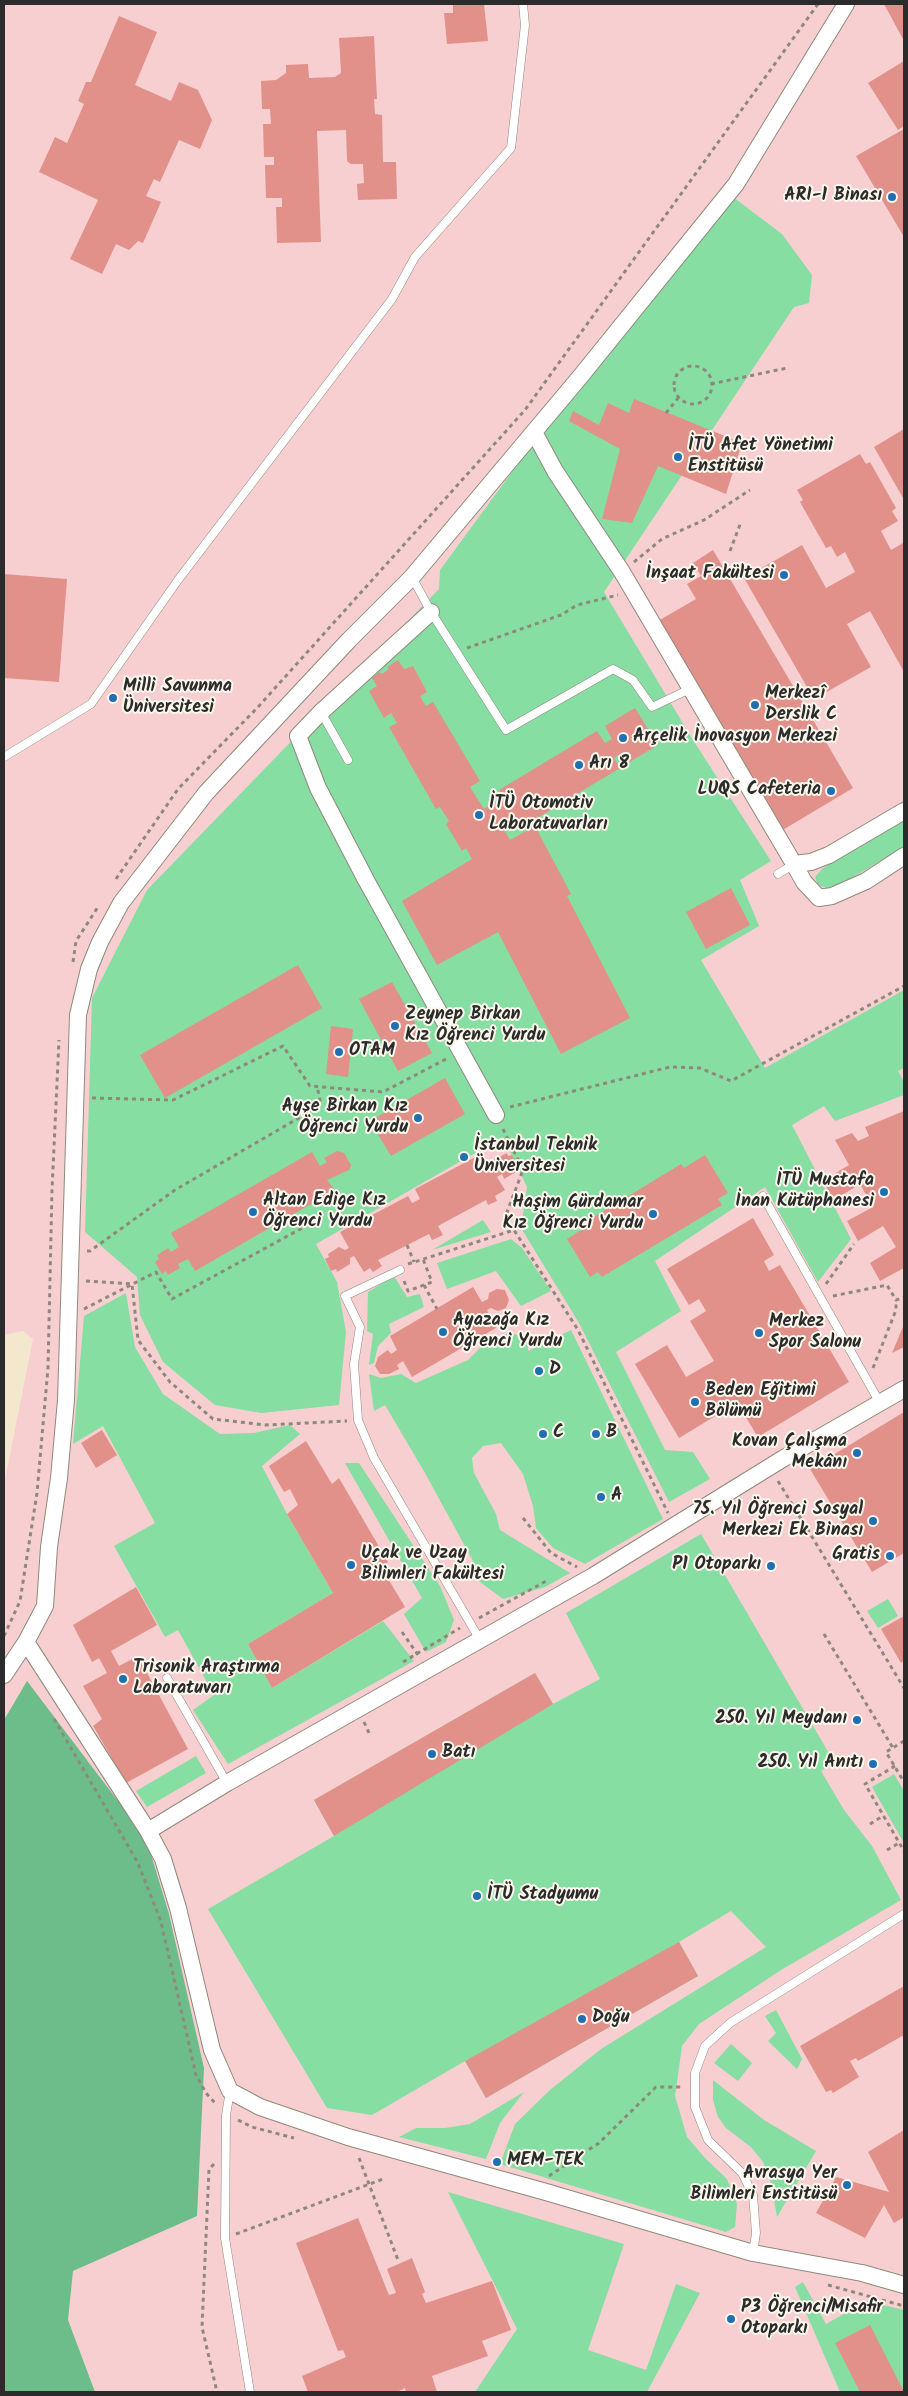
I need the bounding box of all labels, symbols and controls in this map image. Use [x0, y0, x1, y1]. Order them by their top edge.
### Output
place label: ARI-1 Binası [784, 186, 882, 208]
marker: ARI-1 Binası [886, 191, 898, 203]
place label: İTÜ Afet Yönetimi Enstitüsü [688, 436, 833, 478]
marker: İTÜ Afet Yönetimi Enstitüsü [672, 451, 684, 463]
place label: İnşaat Fakültesi [645, 564, 774, 586]
marker: İnşaat Fakültesi [778, 569, 790, 581]
place label: Milli Savunma Üniversitesi [123, 677, 232, 720]
place label: Merkezî Derslik C [765, 684, 837, 726]
marker: Milli Savunma Üniversitesi [107, 692, 119, 704]
marker: Merkezî Derslik C [749, 699, 761, 711]
place label: Arçelik İnovasyon Merkezi [633, 727, 837, 749]
marker: Arçelik İnovasyon Merkezi [617, 732, 629, 744]
place label: Arı 8 [589, 754, 629, 776]
marker: Arı 8 [573, 759, 585, 771]
place label: LUQS Cafeteria [698, 780, 821, 802]
marker: LUQS Cafeteria [825, 785, 837, 797]
place label: İTÜ Otomotiv Laboratuvarları [489, 794, 607, 836]
marker: İTÜ Otomotiv Laboratuvarları [473, 809, 485, 821]
place label: Zeynep Birkan Kız Öğrenci Yurdu [405, 1005, 545, 1048]
marker: Zeynep Birkan Kız Öğrenci Yurdu [389, 1020, 401, 1032]
place label: OTAM [349, 1041, 395, 1063]
marker: OTAM [333, 1046, 345, 1058]
place label: Ayşe Birkan Kız Öğrenci Yurdu [282, 1097, 408, 1140]
marker: Ayşe Birkan Kız Öğrenci Yurdu [412, 1112, 424, 1124]
place label: İstanbul Teknik Üniversitesi [474, 1136, 597, 1178]
marker: İstanbul Teknik Üniversitesi [458, 1151, 470, 1163]
place label: İTÜ Mustafa İnan Kütüphanesi [735, 1171, 874, 1214]
marker: İTÜ Mustafa İnan Kütüphanesi [878, 1186, 890, 1198]
place label: Altan Edige Kız Öğrenci Yurdu [263, 1191, 386, 1234]
place label: Haşim Gürdamar Kız Öğrenci Yurdu [503, 1193, 643, 1236]
marker: Altan Edige Kız Öğrenci Yurdu [247, 1206, 259, 1218]
marker: Haşim Gürdamar Kız Öğrenci Yurdu [647, 1208, 659, 1220]
place label: Ayazağa Kız Öğrenci Yurdu [453, 1311, 562, 1354]
place label: Merkez Spor Salonu [769, 1312, 861, 1355]
marker: Ayazağa Kız Öğrenci Yurdu [437, 1326, 449, 1338]
marker: Merkez Spor Salonu [753, 1327, 765, 1339]
place label: D [549, 1360, 561, 1382]
marker: D [533, 1365, 545, 1377]
place label: Beden Eğitimi Bölümü [705, 1381, 816, 1424]
marker: Beden Eğitimi Bölümü [689, 1396, 701, 1408]
place label: C [553, 1423, 564, 1445]
place label: B [606, 1423, 617, 1445]
marker: C [537, 1428, 549, 1440]
marker: B [590, 1428, 602, 1440]
place label: Kovan Çalışma Mekânı [732, 1432, 847, 1475]
marker: Kovan Çalışma Mekânı [851, 1447, 863, 1459]
place label: A [611, 1486, 622, 1508]
marker: A [595, 1491, 607, 1503]
place label: 75. Yıl Öğrenci Sosyal Merkezi Ek Binası [693, 1500, 863, 1542]
marker: 75. Yıl Öğrenci Sosyal Merkezi Ek Binası [867, 1515, 879, 1527]
place label: Uçak ve Uzay Bilimleri Fakültesi [361, 1544, 504, 1586]
place label: Gratis [832, 1545, 880, 1567]
marker: Gratis [884, 1550, 896, 1562]
place label: P1 Otoparkı [672, 1555, 761, 1577]
marker: Uçak ve Uzay Bilimleri Fakültesi [345, 1559, 357, 1571]
marker: P1 Otoparkı [765, 1560, 777, 1572]
place label: Trisonik Araştırma Laboratuvarı [133, 1658, 280, 1700]
marker: Trisonik Araştırma Laboratuvarı [117, 1673, 129, 1685]
place label: 250. Yıl Meydanı [715, 1709, 847, 1731]
marker: 250. Yıl Meydanı [851, 1714, 863, 1726]
place label: Batı [442, 1743, 475, 1765]
marker: Batı [426, 1748, 438, 1760]
place label: 250. Yıl Anıtı [758, 1753, 863, 1775]
marker: 250. Yıl Anıtı [867, 1758, 879, 1770]
place label: İTÜ Stadyumu [487, 1885, 598, 1907]
marker: İTÜ Stadyumu [471, 1890, 483, 1902]
place label: Doğu [592, 2008, 629, 2030]
marker: Doğu [576, 2013, 588, 2025]
place label: MEM-TEK [507, 2151, 584, 2173]
marker: MEM-TEK [491, 2156, 503, 2168]
place label: Avrasya Yer Bilimleri Enstitüsü [690, 2164, 837, 2206]
marker: Avrasya Yer Bilimleri Enstitüsü [841, 2179, 853, 2191]
place label: P3 Öğrenci/Misafir Otoparkı [741, 2298, 883, 2340]
marker: P3 Öğrenci/Misafir Otoparkı [725, 2313, 737, 2325]

